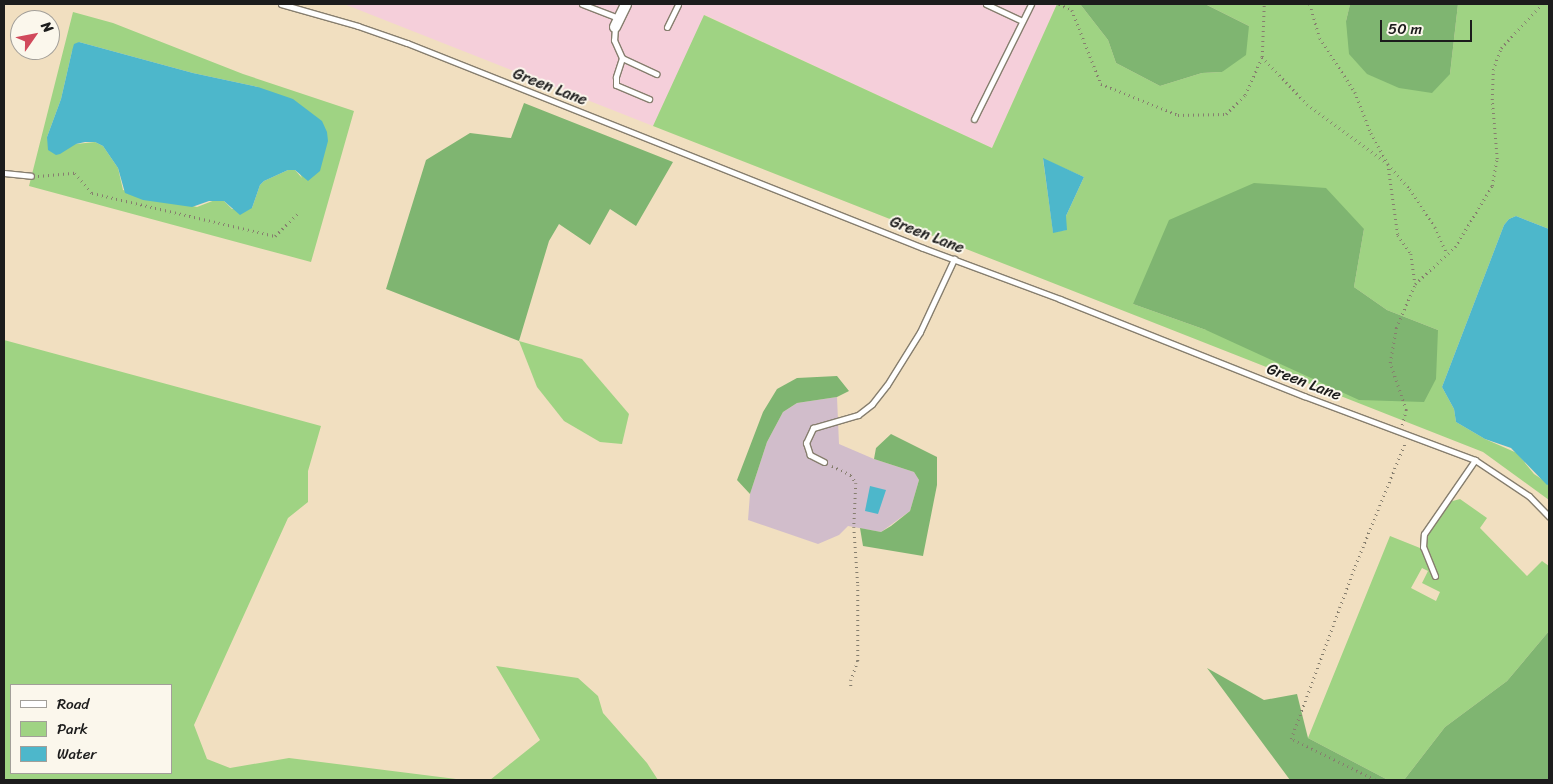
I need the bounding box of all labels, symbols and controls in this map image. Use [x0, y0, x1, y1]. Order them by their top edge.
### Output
north arrow [10, 10, 60, 60]
scale bar [1383, 10, 1476, 42]
text: N [34, 16, 60, 38]
text: 50 m [1388, 16, 1422, 42]
street label: Green Lane [510, 64, 590, 110]
street label: Green Lane [887, 212, 967, 258]
street label: Green Lane [1264, 359, 1344, 405]
legend [10, 684, 172, 774]
text: Road [57, 691, 89, 717]
text: Park [57, 716, 88, 742]
text: Water [57, 741, 97, 767]

